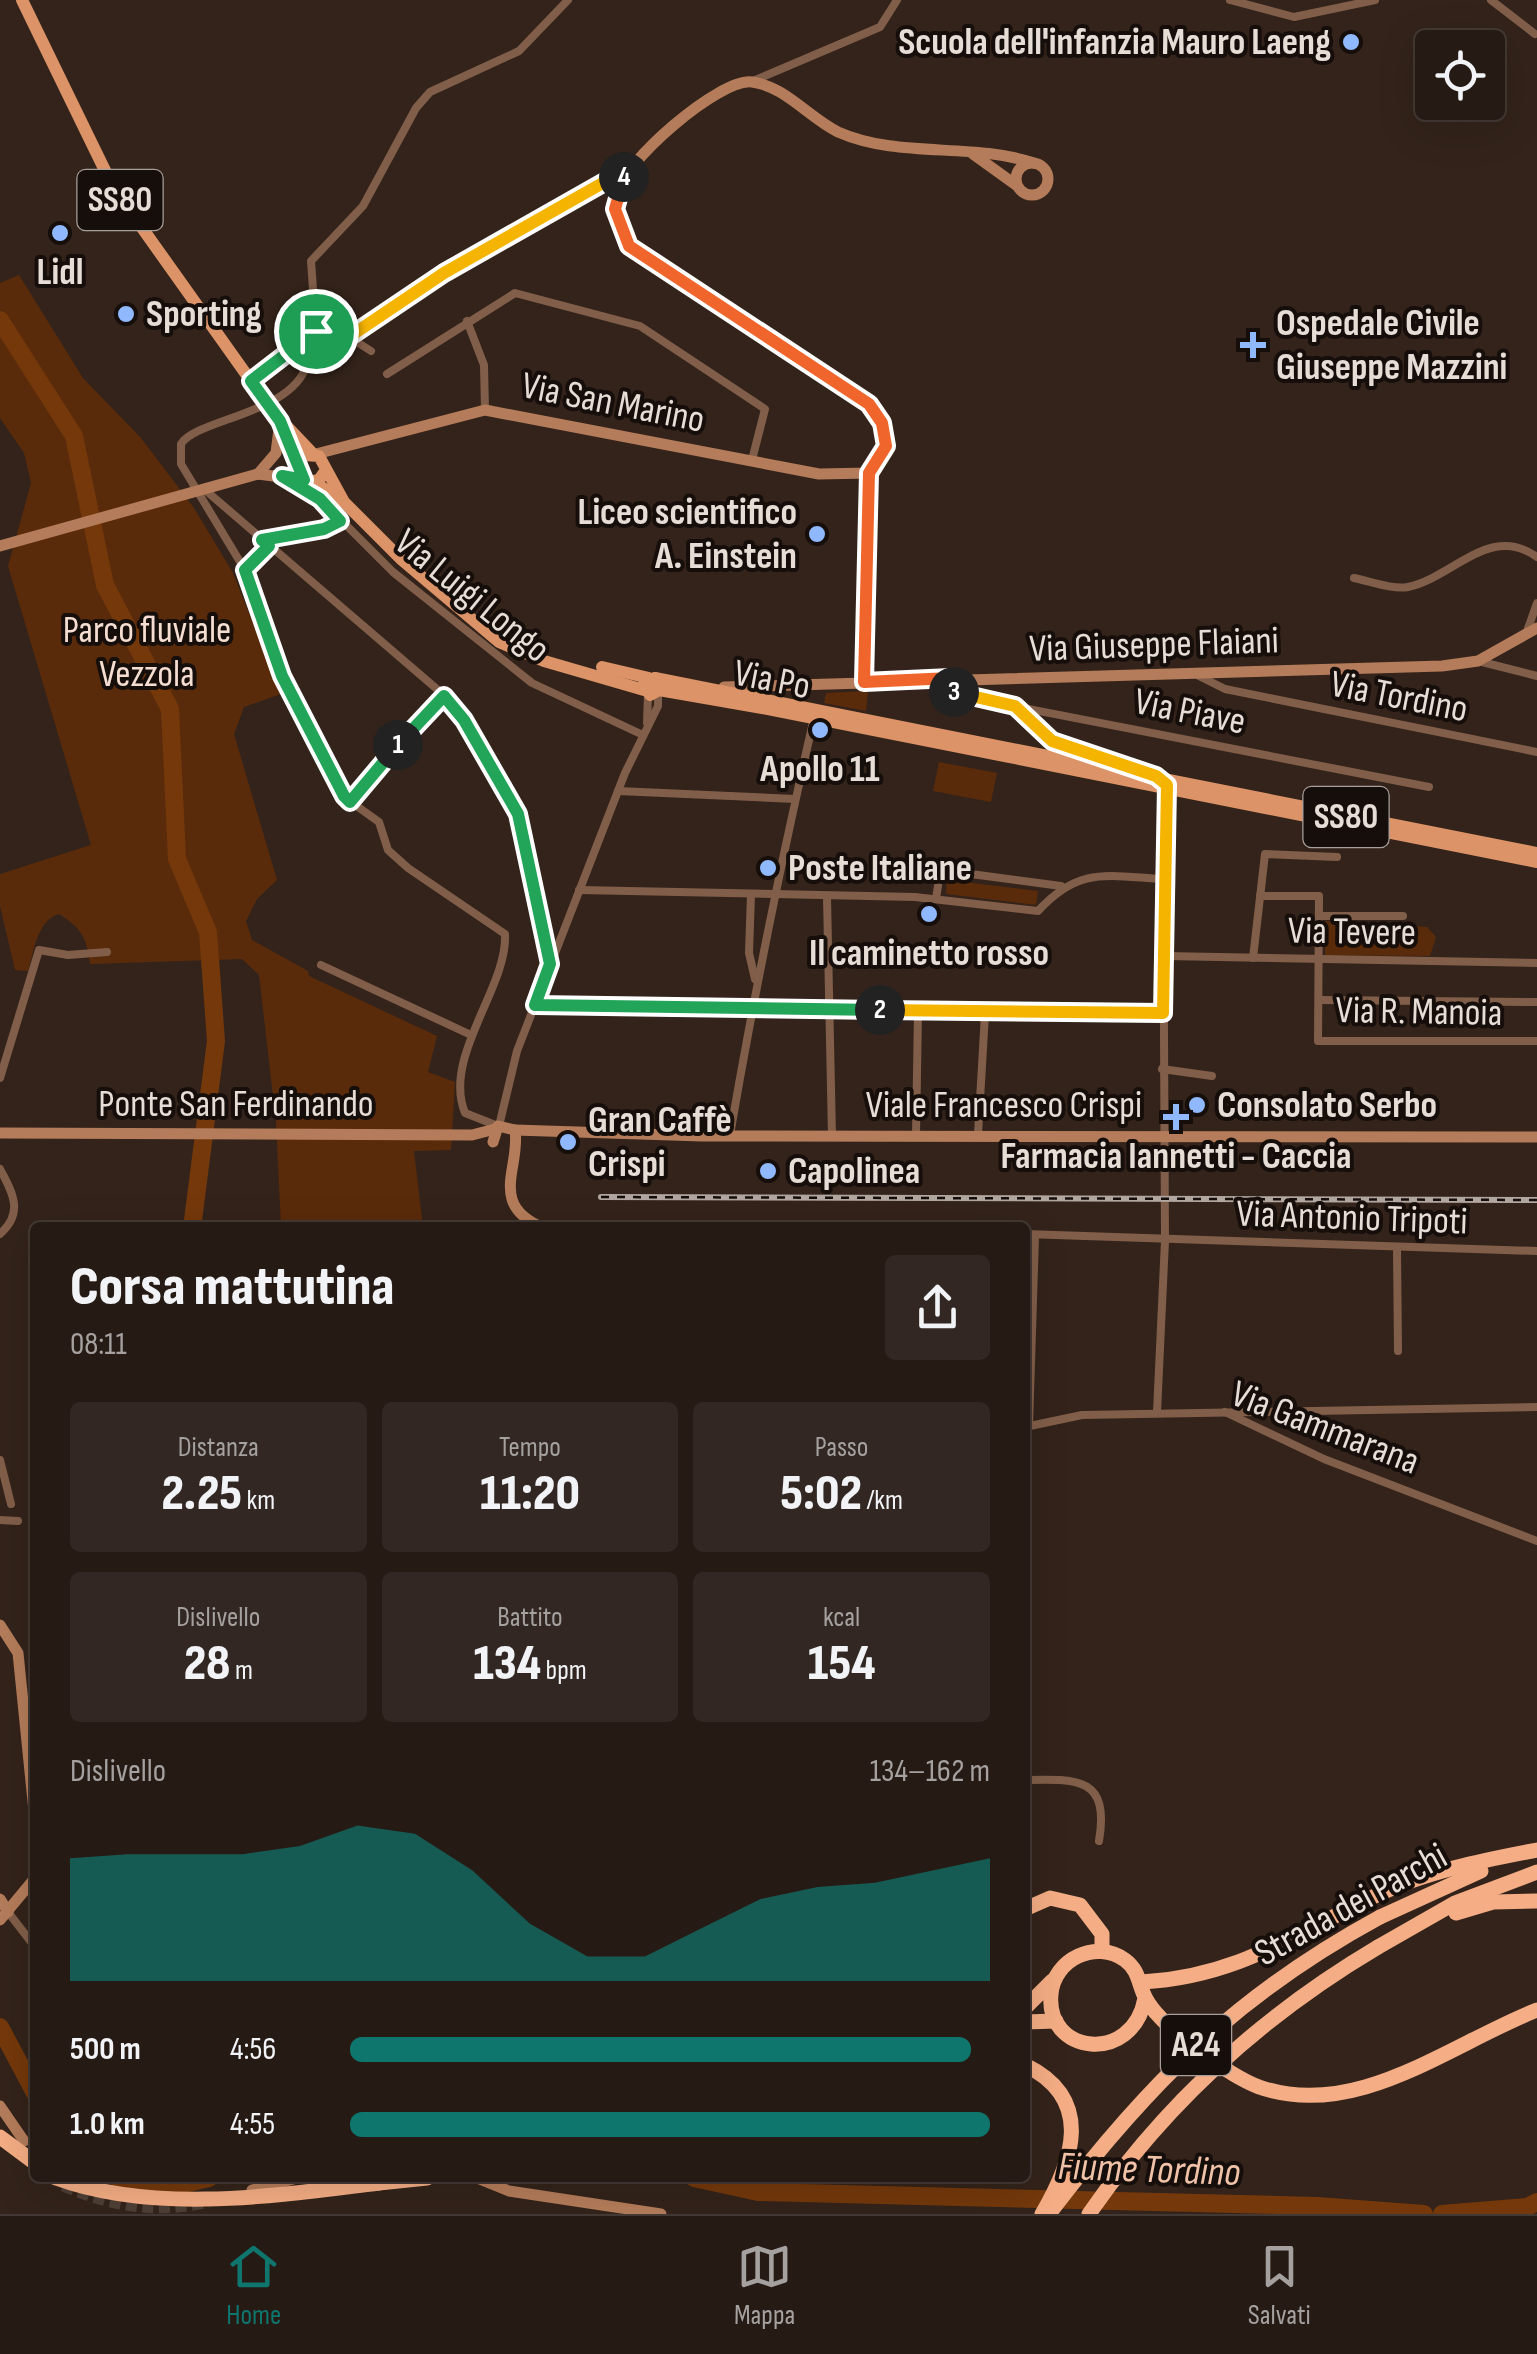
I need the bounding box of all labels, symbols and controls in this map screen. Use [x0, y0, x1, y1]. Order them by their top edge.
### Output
place label: Scuola dell'infanzia Mauro Laeng [898, 20, 1331, 65]
map controls [1415, 30, 1505, 120]
button: locate [1415, 30, 1505, 120]
marker: Scuola dell'infanzia Mauro Laeng [1340, 31, 1362, 53]
pin: 4 [599, 152, 649, 202]
text: 4 [617, 160, 631, 193]
road number: SS80 [78, 170, 162, 230]
marker: Lidl [49, 222, 71, 244]
place label: Lidl [37, 250, 83, 295]
pin [274, 289, 359, 374]
place label: Sporting [146, 292, 262, 337]
place label: Ospedale Civile Giuseppe Mazzini [1276, 301, 1507, 390]
marker: Sporting [115, 303, 137, 325]
icon: arrive [289, 304, 344, 359]
marker: Ospedale Civile Giuseppe Mazzini [1240, 332, 1266, 358]
street label: Via San Marino [518, 363, 708, 443]
place label: Liceo scientifico A. Einstein [577, 490, 797, 579]
street label: Via Luigi Longo [385, 520, 559, 672]
marker: Liceo scientifico A. Einstein [806, 523, 828, 545]
park label: Parco fluviale Vezzola [63, 608, 231, 697]
street label: Via Giuseppe Flaiani [1028, 618, 1280, 672]
street label: Via Po [730, 651, 814, 709]
street label: Via Tordino [1327, 662, 1471, 732]
pin: 3 [929, 667, 979, 717]
text: 3 [948, 675, 960, 708]
street label: Via Piave [1131, 679, 1249, 745]
marker: Apollo 11 [809, 719, 831, 741]
pin: 1 [373, 720, 423, 770]
text: 1 [393, 728, 403, 761]
place label: Apollo 11 [759, 747, 880, 792]
road number: SS80 [1304, 787, 1388, 847]
place label: Poste Italiane [788, 846, 972, 891]
marker: Poste Italiane [757, 857, 779, 879]
marker: Il caminetto rosso [918, 903, 940, 925]
street label: Via Tevere [1288, 908, 1416, 956]
place label: Il caminetto rosso [809, 931, 1049, 976]
pin: 2 [855, 985, 905, 1035]
street label: Via R. Manoia [1335, 988, 1503, 1036]
text: 2 [874, 993, 886, 1026]
street label: Ponte San Ferdinando [98, 1082, 374, 1127]
street label: Viale Francesco Crispi [866, 1083, 1142, 1128]
place label: Consolato Serbo [1217, 1083, 1437, 1128]
marker: Consolato Serbo [1186, 1094, 1208, 1116]
place label: Gran Caffè Crispi [588, 1098, 732, 1187]
marker: Farmacia Iannetti - Caccia [1165, 1106, 1187, 1128]
marker: Gran Caffè Crispi [557, 1131, 579, 1153]
place label: Farmacia Iannetti - Caccia [1001, 1134, 1351, 1179]
place label: Capolinea [788, 1149, 920, 1194]
marker: Capolinea [757, 1160, 779, 1182]
street label: Via Antonio Tripoti [1236, 1191, 1468, 1245]
text: Corsa mattutina [70, 1254, 394, 1321]
button: share [885, 1255, 990, 1360]
text: 08:11 [70, 1325, 127, 1364]
street label: Via Gammarana [1225, 1372, 1425, 1484]
text: Distanza [178, 1431, 259, 1464]
text: Tempo [499, 1431, 561, 1464]
text: Passo [815, 1431, 868, 1464]
text: 2.25 [161, 1464, 242, 1524]
text: 11:20 [480, 1464, 580, 1524]
text: 5:02 [780, 1464, 862, 1524]
text: km [242, 1484, 275, 1517]
text: /km [862, 1484, 903, 1517]
text: Dislivello [176, 1601, 260, 1634]
text: Battito [497, 1601, 563, 1634]
text: kcal [823, 1601, 860, 1634]
text: 28 [184, 1634, 231, 1694]
text: 134 [473, 1634, 541, 1694]
text: 154 [808, 1634, 876, 1694]
text: m [231, 1654, 253, 1687]
text: bpm [541, 1654, 587, 1687]
text: Dislivello [70, 1752, 166, 1791]
text: 134–162 m [870, 1752, 990, 1791]
street label: Strada dei Parchi [1247, 1834, 1455, 1976]
road number: A24 [1161, 2015, 1231, 2075]
text: 500 m [70, 2030, 141, 2069]
text: 4:56 [230, 2030, 276, 2069]
text: 1.0 km [70, 2105, 145, 2144]
text: 4:55 [230, 2105, 275, 2144]
water label: Fiume Tordino [1057, 2143, 1241, 2197]
tab: Home [226, 2239, 281, 2332]
tab: Mappa [734, 2239, 795, 2332]
tab: Salvati [1248, 2239, 1311, 2332]

